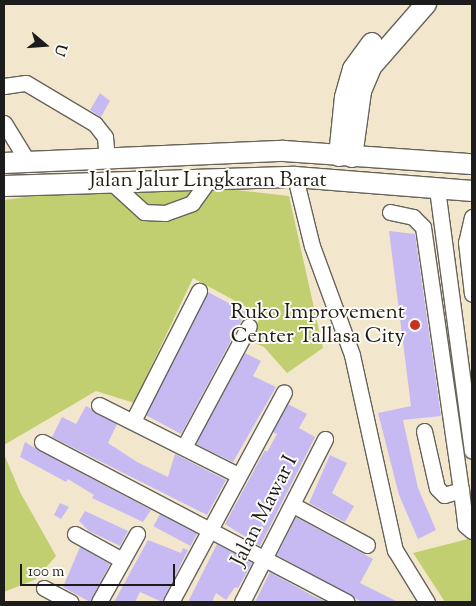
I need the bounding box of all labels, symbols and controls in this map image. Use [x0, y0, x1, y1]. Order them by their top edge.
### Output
north arrow [20, 20, 70, 70]
text: U [48, 41, 71, 58]
street label: Jalan Jalur Lingkaran Barat [89, 168, 327, 194]
place label: Ruko Improvement Center Tallasa City [230, 300, 405, 350]
marker: Ruko Improvement Center Tallasa City [409, 319, 421, 331]
street label: Jalan Mawar I [226, 451, 304, 571]
scale bar [22, 554, 178, 586]
text: 100 m [28, 562, 64, 583]

